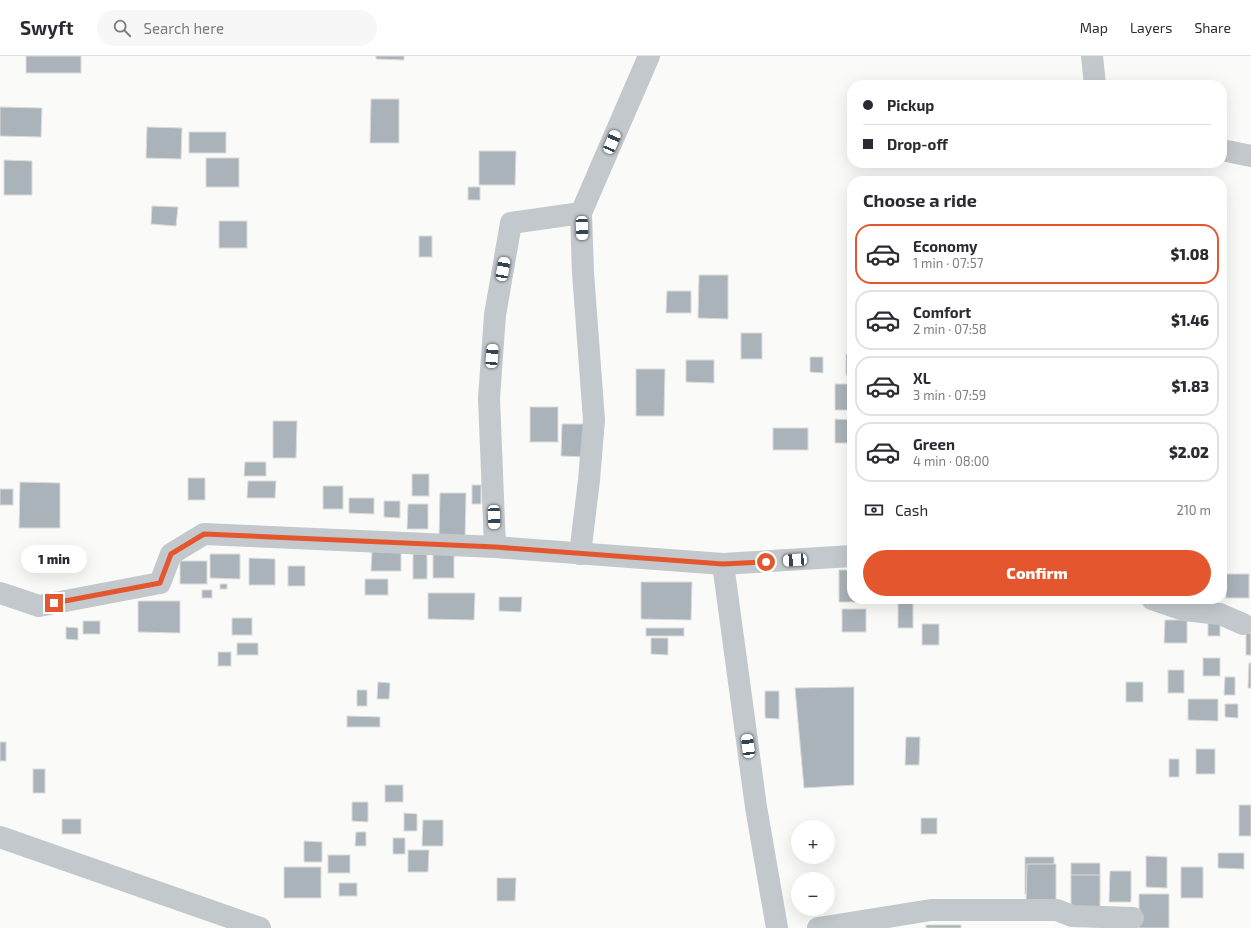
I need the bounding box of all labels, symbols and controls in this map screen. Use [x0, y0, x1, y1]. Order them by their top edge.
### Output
search box [97, 10, 377, 46]
text: Swyft [20, 16, 73, 39]
icon: search [111, 17, 133, 39]
text: Search here [143, 19, 224, 37]
text: Map [1080, 19, 1108, 36]
text: Layers [1130, 19, 1172, 36]
text: Share [1194, 19, 1231, 36]
text: Pickup [887, 96, 934, 114]
car [602, 129, 622, 155]
text: Drop-off [887, 135, 948, 153]
text: Choose a ride [863, 189, 977, 211]
car [576, 216, 588, 240]
icon: car [865, 236, 901, 272]
text: Economy [913, 237, 978, 255]
text: $1.08 [1170, 245, 1209, 263]
text: 1 min · 07:57 [913, 255, 983, 271]
car [495, 256, 511, 282]
icon: car [865, 302, 901, 338]
text: Comfort [913, 303, 971, 321]
text: $1.46 [1171, 311, 1209, 329]
text: 2 min · 07:58 [913, 321, 987, 337]
car [485, 344, 499, 368]
icon: car [865, 368, 901, 404]
text: XL [913, 369, 931, 387]
text: $1.83 [1172, 377, 1209, 395]
text: 3 min · 07:59 [913, 387, 986, 403]
icon: car [865, 434, 901, 470]
text: Green [913, 435, 955, 453]
text: $2.02 [1169, 443, 1209, 461]
text: 4 min · 08:00 [913, 453, 989, 469]
icon: cash [863, 499, 885, 521]
text: Cash [895, 501, 928, 519]
text: 210 m [1176, 502, 1211, 518]
car [488, 505, 500, 529]
callout: 1 min [21, 545, 87, 573]
button: Confirm [863, 550, 1211, 596]
text: 1 min [38, 551, 70, 567]
route start [757, 553, 775, 571]
car [783, 553, 807, 567]
route end [45, 594, 63, 612]
car [741, 733, 755, 759]
map controls [791, 820, 835, 916]
button: + [791, 820, 835, 864]
button: − [791, 872, 835, 916]

